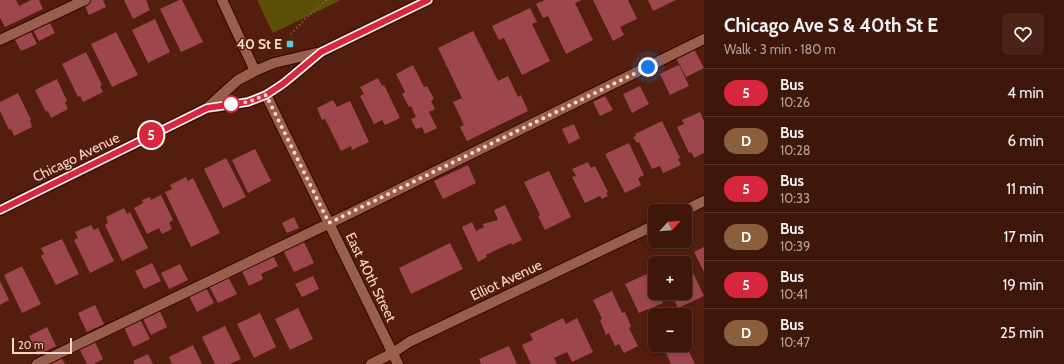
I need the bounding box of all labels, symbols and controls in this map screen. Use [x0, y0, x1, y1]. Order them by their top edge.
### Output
button: heart [1002, 13, 1044, 55]
text: Chicago Ave S & 40th St E [724, 14, 938, 37]
place label: 40 St E [236, 35, 282, 53]
marker: 40 St E [285, 39, 295, 49]
text: Walk · 3 min · 180 m [724, 41, 836, 57]
your location [638, 57, 658, 77]
text: Bus [780, 76, 804, 94]
text: 5 [742, 84, 750, 102]
text: 4 min [1007, 84, 1044, 102]
text: 10:26 [780, 94, 810, 110]
unlabelled marker [222, 95, 240, 113]
line badge: 5 [138, 122, 164, 148]
text: Bus [780, 124, 804, 142]
text: 5 [147, 126, 155, 144]
street label: Chicago Avenue [30, 128, 122, 186]
text: D [741, 132, 751, 150]
text: 6 min [1007, 132, 1044, 150]
text: 10:28 [780, 142, 811, 158]
text: Bus [780, 172, 804, 190]
text: 5 [742, 180, 750, 198]
text: 11 min [1006, 180, 1044, 198]
text: 10:33 [780, 190, 810, 206]
north arrow [648, 204, 692, 248]
map controls [648, 204, 692, 352]
text: Bus [780, 220, 804, 238]
text: D [741, 228, 751, 246]
text: 17 min [1003, 228, 1044, 246]
street label: East 40th Street [342, 229, 401, 325]
text: 10:39 [780, 238, 810, 254]
street label: Elliot Avenue [467, 256, 545, 304]
button: + [648, 256, 692, 300]
text: Bus [780, 268, 804, 286]
text: 5 [742, 276, 750, 294]
text: 19 min [1002, 276, 1044, 294]
text: 10:41 [780, 286, 808, 302]
button: − [648, 308, 692, 352]
text: Bus [780, 316, 804, 334]
text: D [741, 324, 751, 342]
text: 25 min [1000, 324, 1044, 342]
text: 10:47 [780, 334, 810, 350]
scale bar [12, 336, 72, 355]
text: 20 m [18, 338, 44, 352]

